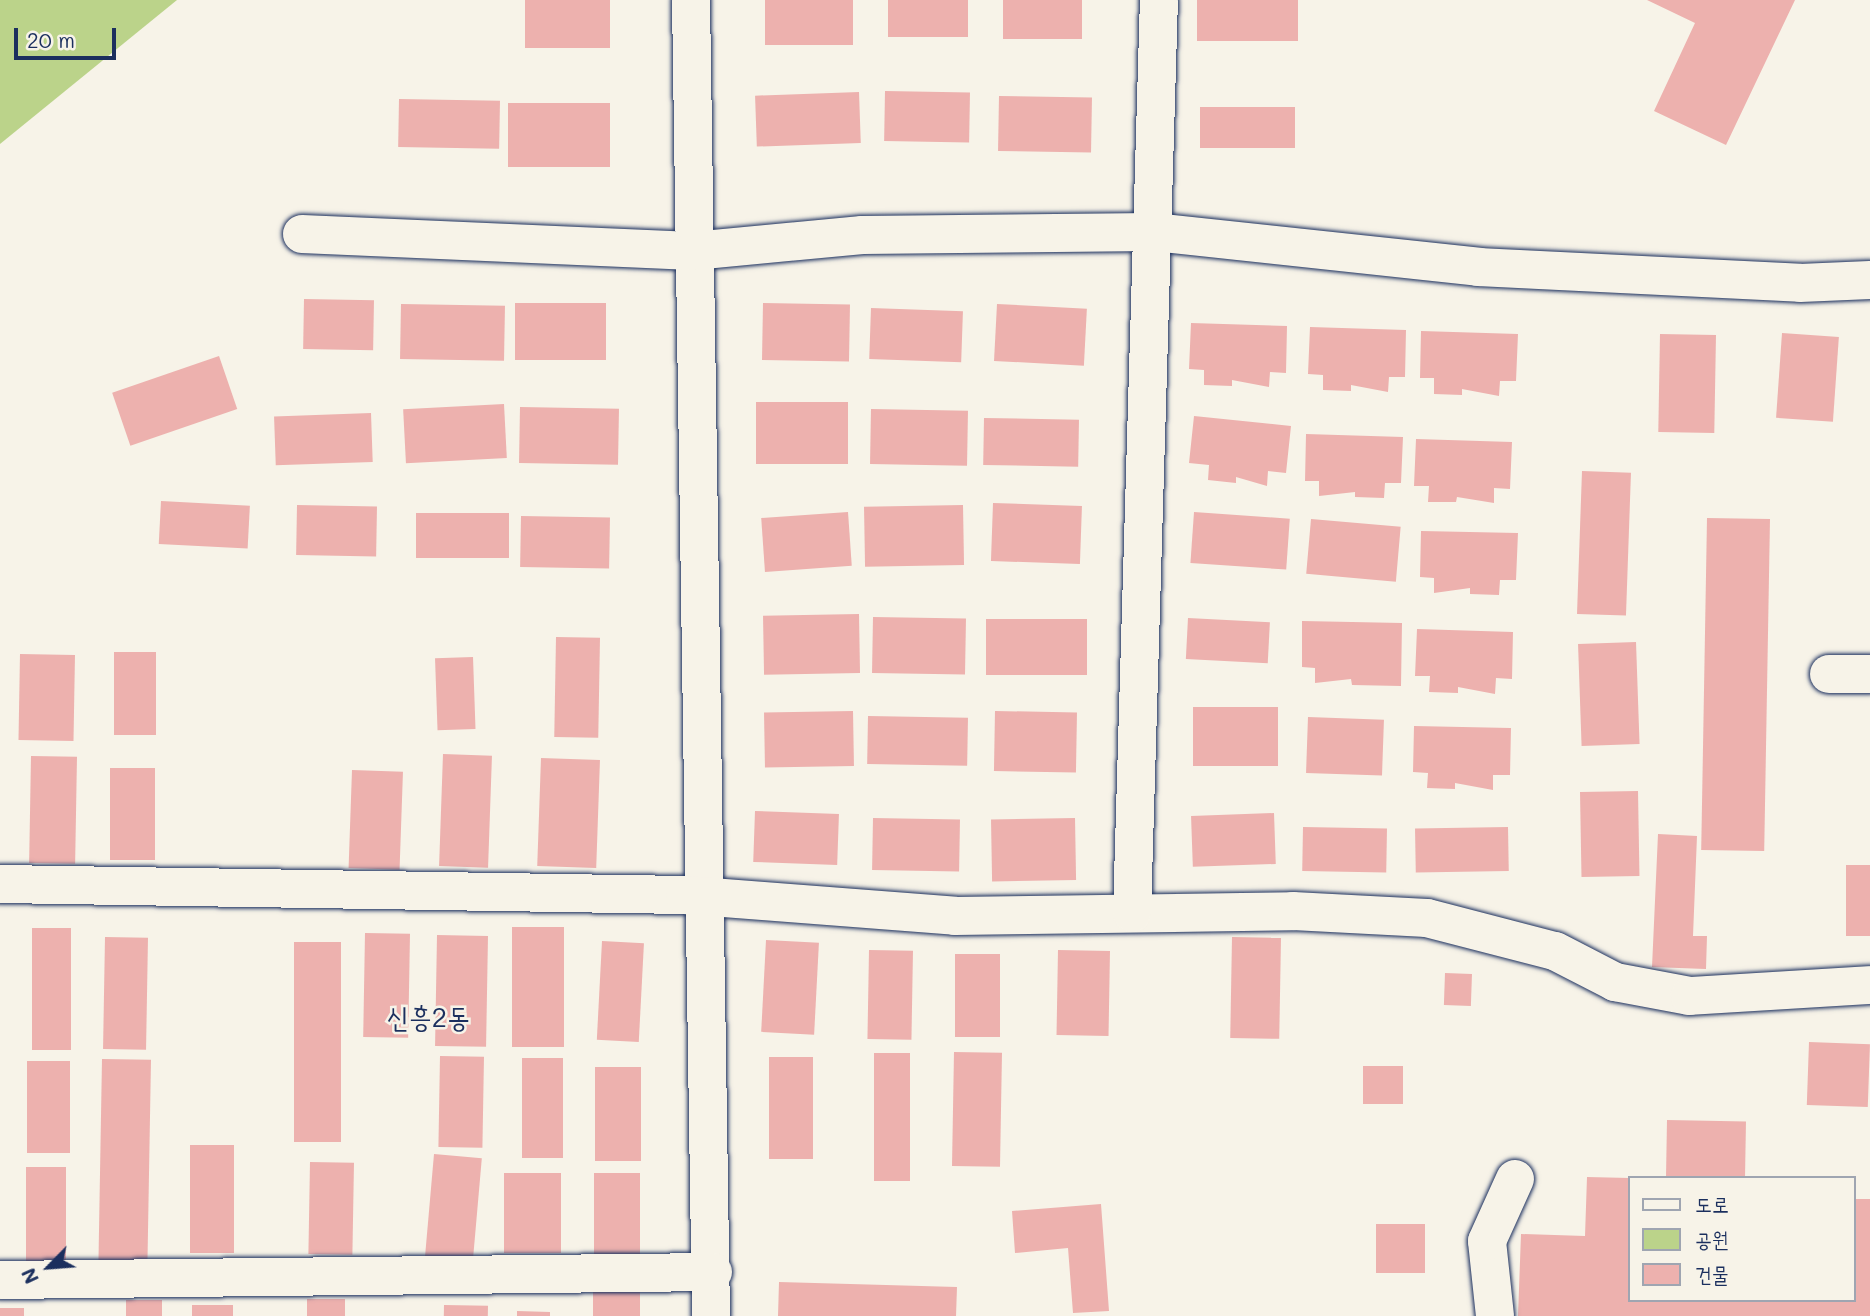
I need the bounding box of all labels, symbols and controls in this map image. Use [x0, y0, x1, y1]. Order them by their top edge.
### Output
scale bar [18, 14, 119, 58]
text: 20 m [27, 26, 75, 53]
district label: 신흥2동 [386, 999, 470, 1033]
legend [1629, 1176, 1856, 1302]
text: 도로 [1695, 1190, 1729, 1217]
text: 공원 [1695, 1225, 1729, 1252]
north arrow [14, 1232, 84, 1302]
text: 건물 [1695, 1260, 1729, 1287]
text: N [15, 1264, 44, 1288]

